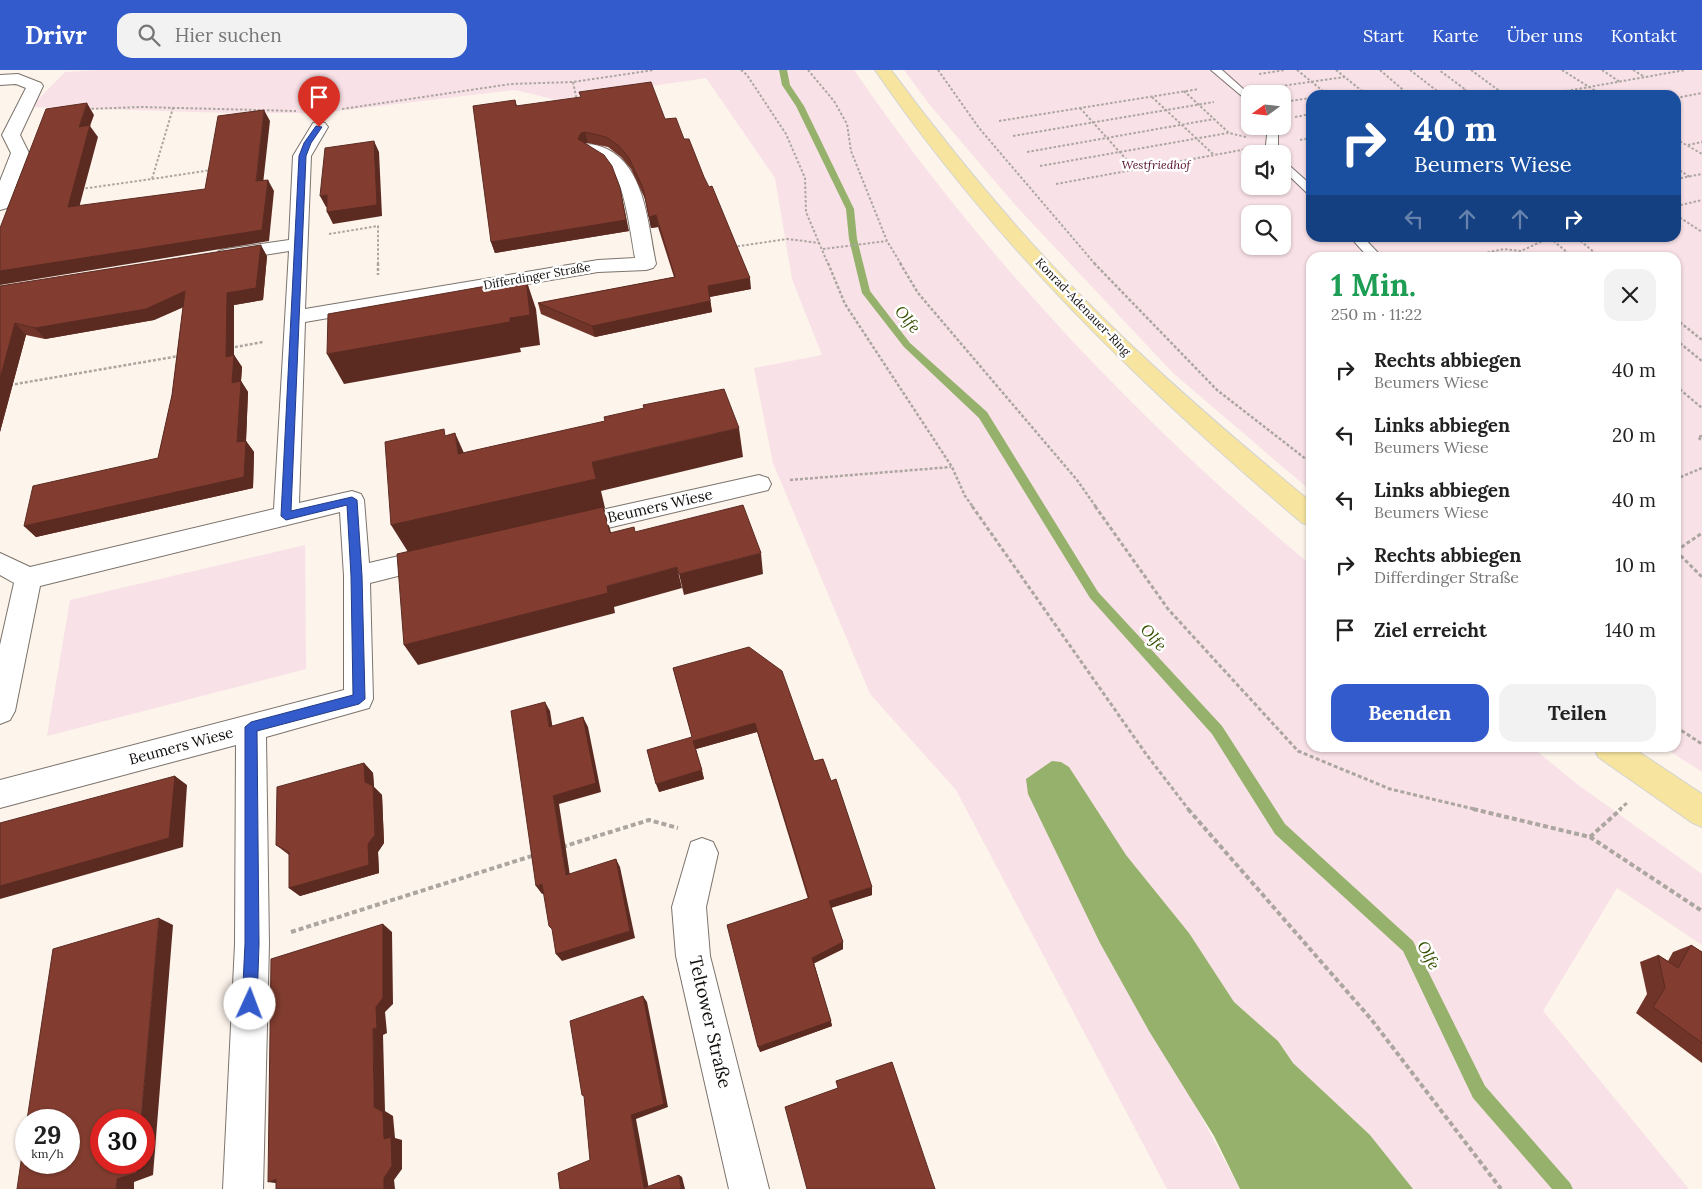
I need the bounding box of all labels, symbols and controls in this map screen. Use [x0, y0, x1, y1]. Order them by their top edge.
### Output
search box [117, 13, 467, 58]
text: Drivr [25, 20, 87, 51]
icon: search [135, 21, 163, 49]
text: Hier suchen [175, 23, 282, 47]
text: Start [1363, 24, 1404, 47]
text: Karte [1432, 24, 1478, 47]
text: Über uns [1506, 24, 1583, 47]
text: Kontakt [1611, 24, 1677, 47]
pin [298, 76, 340, 127]
icon: arrive [305, 83, 333, 111]
north arrow [1241, 85, 1291, 135]
map controls [1241, 85, 1291, 255]
text: 40 m [1414, 106, 1497, 151]
icon: right [1331, 110, 1396, 175]
button: sound [1241, 145, 1291, 195]
text: Beumers Wiese [1414, 150, 1572, 178]
park label: Westfriedhof [1121, 157, 1192, 172]
button: search [1241, 205, 1291, 255]
icon: left [1400, 205, 1428, 233]
icon: ahead [1453, 205, 1481, 233]
icon: ahead [1506, 205, 1534, 233]
icon: right [1559, 205, 1587, 233]
street label: Konrad-Adenauer-Ring [1033, 255, 1134, 359]
street label: Differdinger Straße [482, 259, 592, 292]
text: 1 Min. [1331, 266, 1416, 304]
button: close [1604, 269, 1656, 321]
water label: Olfe [891, 301, 925, 337]
text: 250 m · 11:22 [1331, 304, 1422, 324]
text: Rechts abbiegen [1374, 348, 1521, 372]
icon: right [1331, 356, 1359, 384]
text: 40 m [1612, 358, 1656, 382]
text: Beumers Wiese [1374, 372, 1489, 392]
text: Links abbiegen [1374, 413, 1510, 437]
icon: left [1331, 421, 1359, 449]
text: 20 m [1612, 423, 1656, 447]
text: Beumers Wiese [1374, 437, 1489, 457]
text: Links abbiegen [1374, 478, 1510, 502]
street label: Beumers Wiese [605, 484, 714, 527]
icon: left [1331, 486, 1359, 514]
text: 40 m [1612, 488, 1656, 512]
text: Beumers Wiese [1374, 502, 1489, 522]
text: Rechts abbiegen [1374, 543, 1521, 567]
icon: right [1331, 551, 1359, 579]
text: 10 m [1615, 553, 1656, 577]
text: Differdinger Straße [1374, 567, 1519, 587]
icon: arrive [1331, 616, 1359, 644]
text: Ziel erreicht [1374, 618, 1487, 642]
text: 140 m [1605, 618, 1656, 642]
water label: Olfe [1137, 619, 1172, 655]
button: Beenden [1331, 684, 1489, 742]
button: Teilen [1499, 684, 1656, 742]
street label: Beumers Wiese [127, 722, 235, 769]
water label: Olfe [1413, 937, 1445, 973]
street label: Teltower Straße [684, 953, 737, 1091]
position arrow [223, 977, 275, 1029]
speed limit sign: 30 [90, 1109, 155, 1174]
text: 29 [34, 1119, 61, 1151]
text: km/h [31, 1146, 64, 1161]

